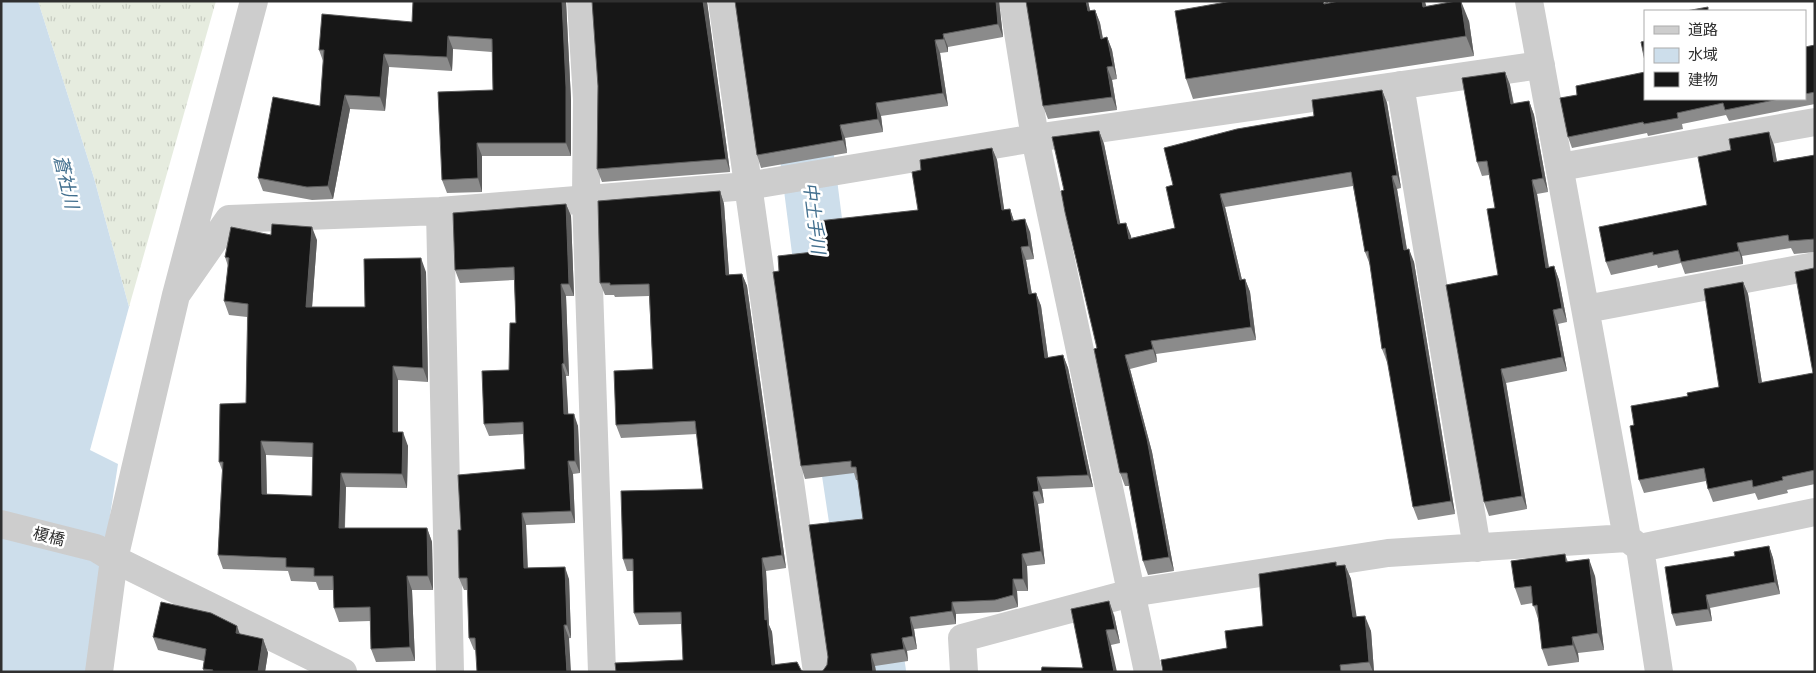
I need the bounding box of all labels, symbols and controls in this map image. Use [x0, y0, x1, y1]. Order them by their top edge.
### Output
legend [1644, 10, 1806, 100]
text: 道路 [1688, 21, 1718, 38]
text: 水域 [1688, 46, 1718, 63]
text: 建物 [1688, 71, 1718, 88]
water label: 蒼社川 [51, 153, 83, 212]
water label: 中土手川 [801, 181, 830, 257]
street label: 榎橋 [31, 523, 67, 549]

